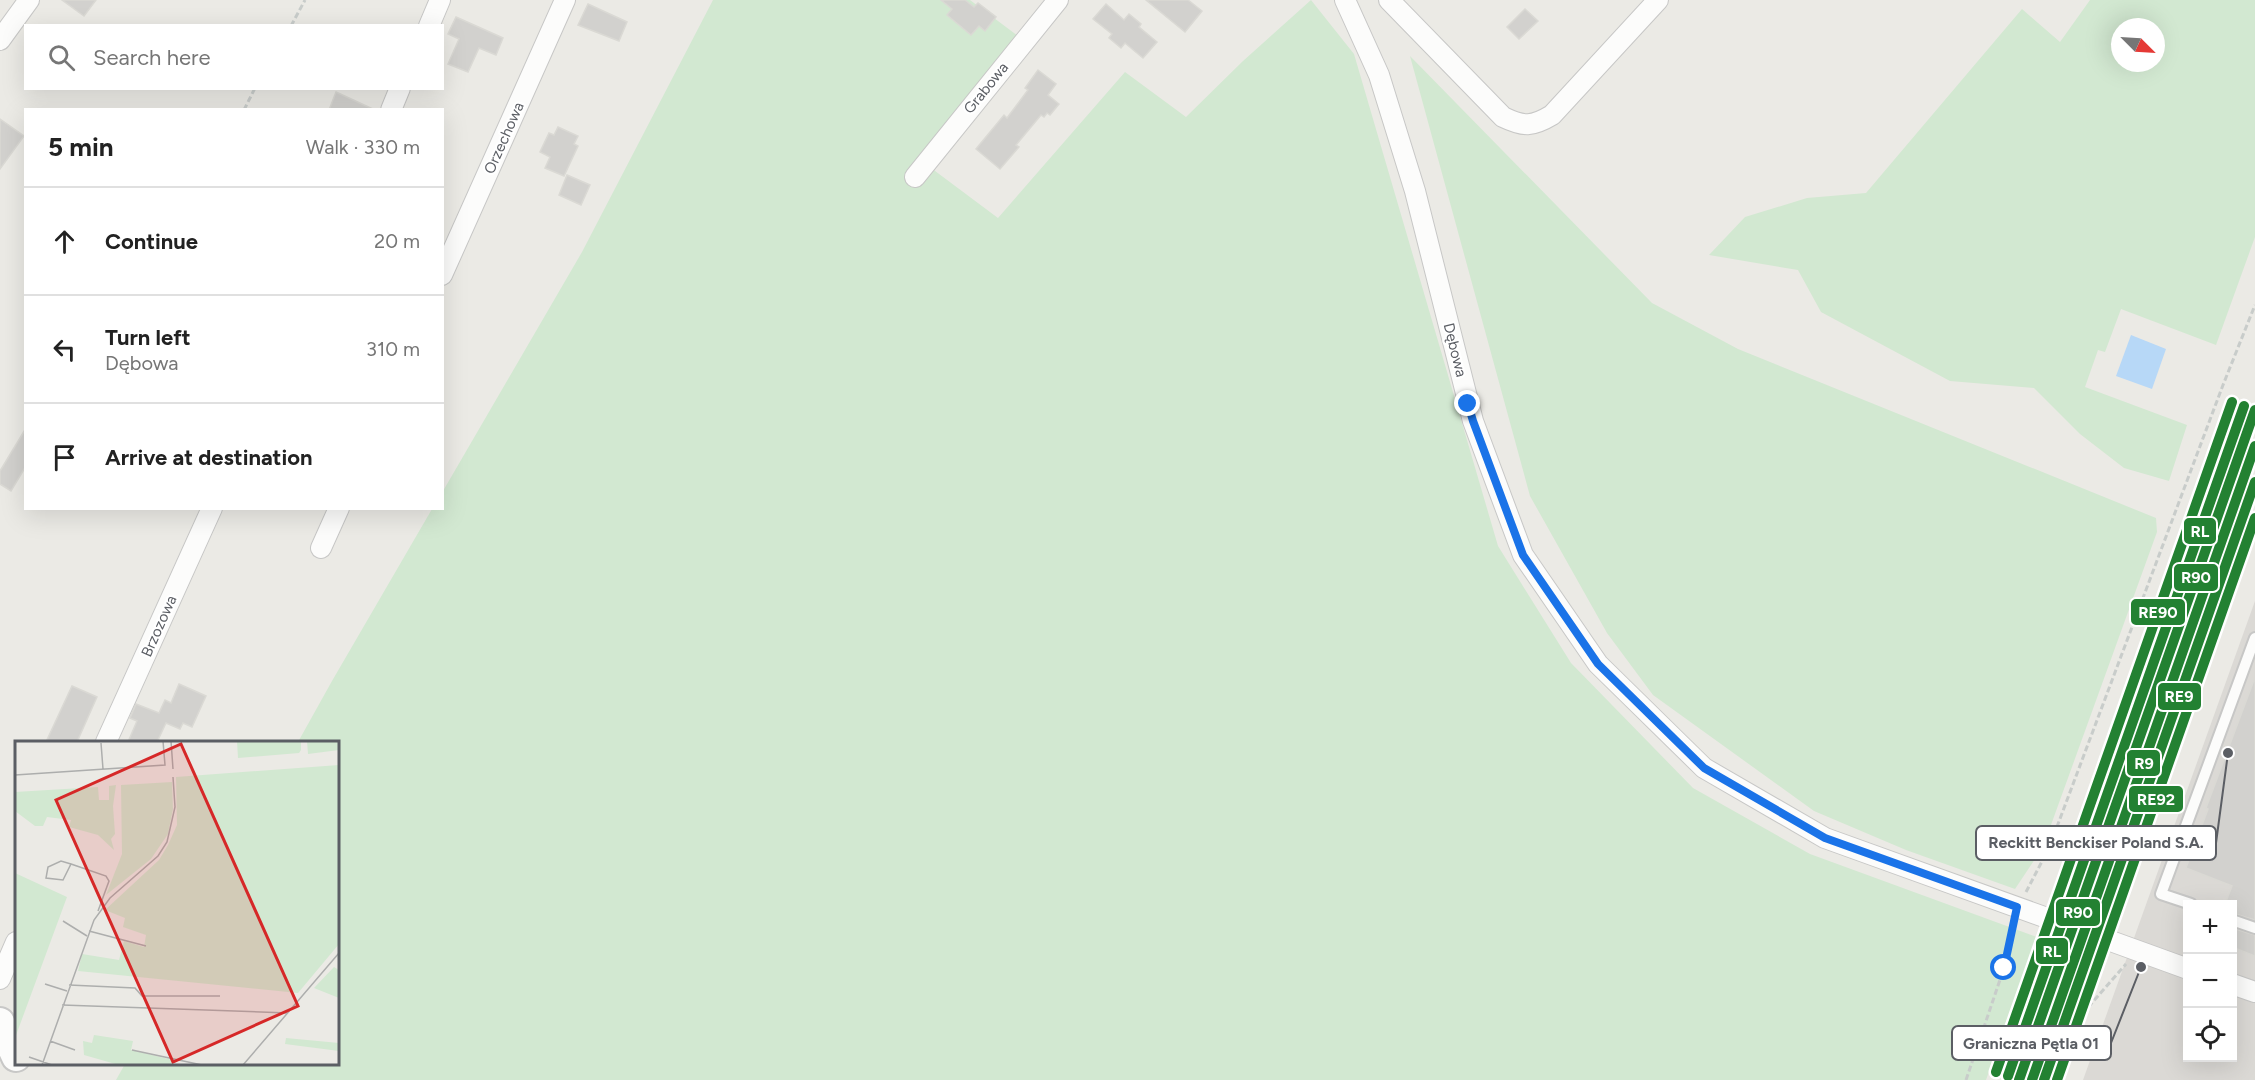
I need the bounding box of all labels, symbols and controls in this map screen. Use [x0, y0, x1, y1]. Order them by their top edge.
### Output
north arrow [2111, 18, 2165, 72]
search box [24, 24, 444, 90]
icon: search [45, 41, 78, 74]
text: Search here [93, 44, 211, 71]
street label: Grabowa [960, 59, 1012, 117]
street label: Orzechowa [480, 99, 528, 177]
text: 5 min [48, 131, 114, 163]
text: Walk · 330 m [306, 135, 420, 159]
icon: ahead [48, 225, 81, 258]
text: Continue [105, 228, 198, 255]
text: 20 m [374, 229, 420, 253]
street label: Dębowa [1440, 321, 1470, 379]
text: Turn left [105, 324, 191, 351]
icon: left [48, 333, 81, 366]
text: 310 m [366, 337, 420, 361]
text: Dębowa [105, 351, 178, 375]
route end [1454, 390, 1480, 416]
icon: arrive [48, 441, 81, 474]
text: Arrive at destination [105, 444, 313, 471]
line badge: RL [2183, 517, 2217, 545]
text: RL [2191, 522, 2210, 541]
line badge: R90 [2173, 563, 2219, 592]
text: R90 [2181, 568, 2211, 587]
street label: Brzozowa [137, 592, 181, 660]
line badge: RE90 [2130, 598, 2186, 626]
text: RE90 [2138, 603, 2178, 622]
line badge: RE9 [2157, 682, 2202, 711]
text: RE9 [2164, 687, 2194, 706]
inset map [15, 741, 339, 1065]
line badge: R9 [2126, 749, 2161, 777]
text: R9 [2134, 754, 2154, 773]
line badge: RE92 [2128, 785, 2184, 813]
text: RE92 [2137, 790, 2175, 809]
callout: Reckitt Benckiser Poland S.A. [1976, 826, 2216, 860]
text: Reckitt Benckiser Poland S.A. [1988, 833, 2204, 852]
line badge: R90 [2055, 898, 2101, 927]
map controls [2183, 900, 2237, 1062]
button: + [2183, 900, 2237, 954]
text: R90 [2063, 903, 2093, 922]
line badge: RL [2035, 937, 2069, 965]
text: RL [2043, 942, 2062, 961]
route start [1990, 954, 2016, 980]
button: − [2183, 954, 2237, 1008]
button: locate [2183, 1008, 2237, 1062]
callout: Graniczna Pętla 01 [1952, 1026, 2111, 1060]
text: Graniczna Pętla 01 [1963, 1034, 2099, 1053]

